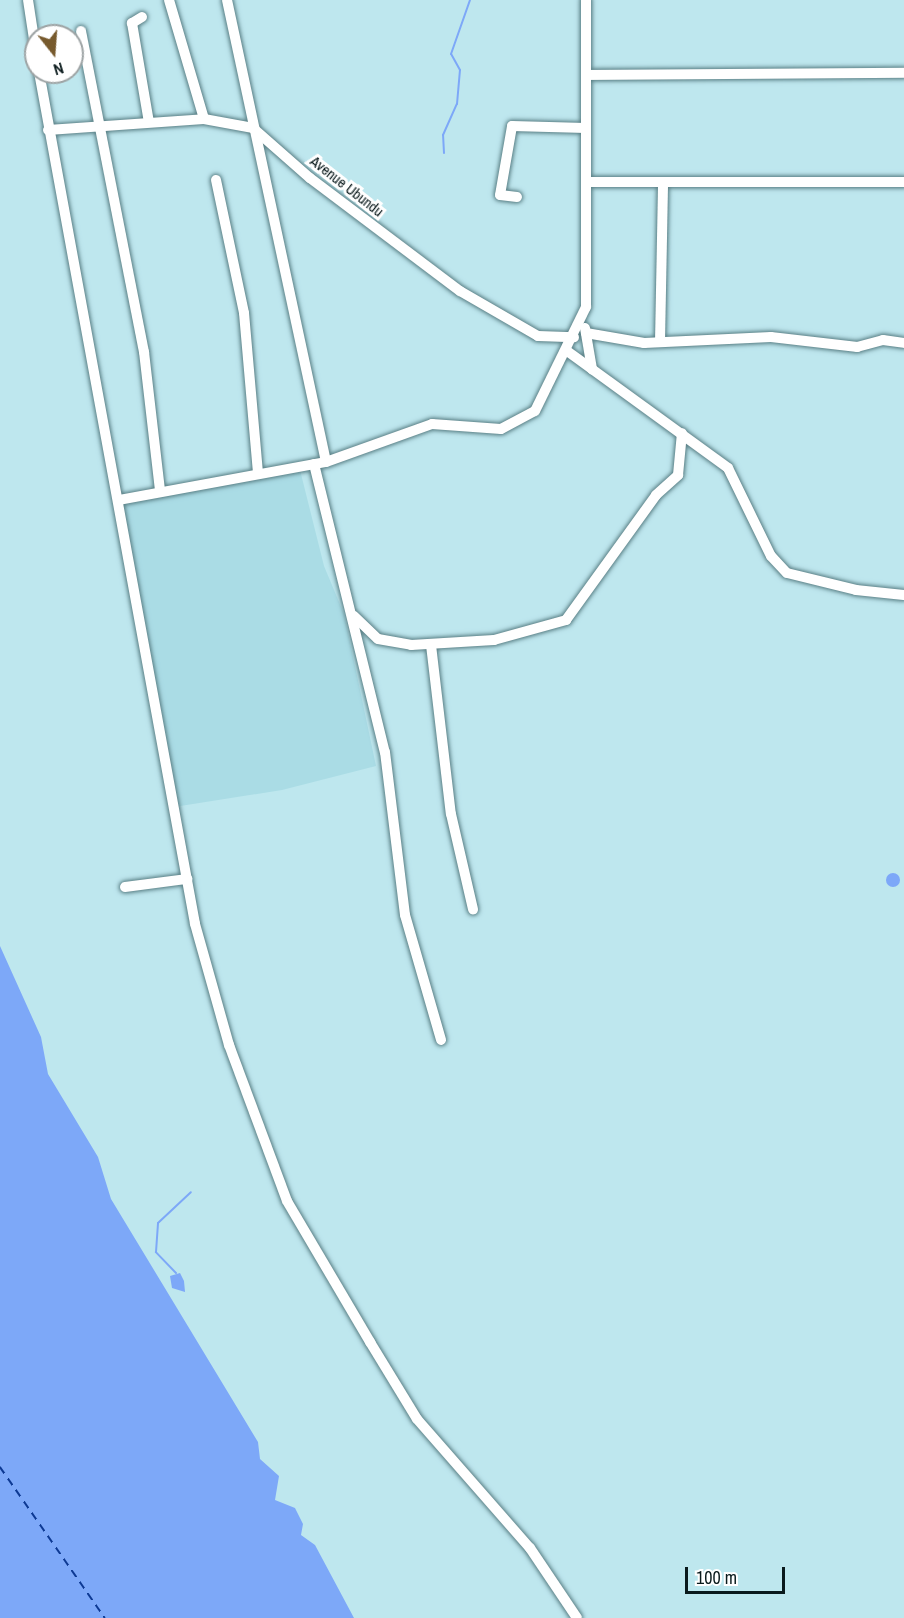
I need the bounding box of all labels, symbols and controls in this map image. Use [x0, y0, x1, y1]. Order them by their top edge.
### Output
north arrow [24, 24, 84, 84]
text: N [51, 57, 66, 81]
street label: Avenue Ubundu [307, 152, 387, 220]
scale bar [688, 1555, 788, 1593]
text: 100 m [696, 1565, 737, 1590]

